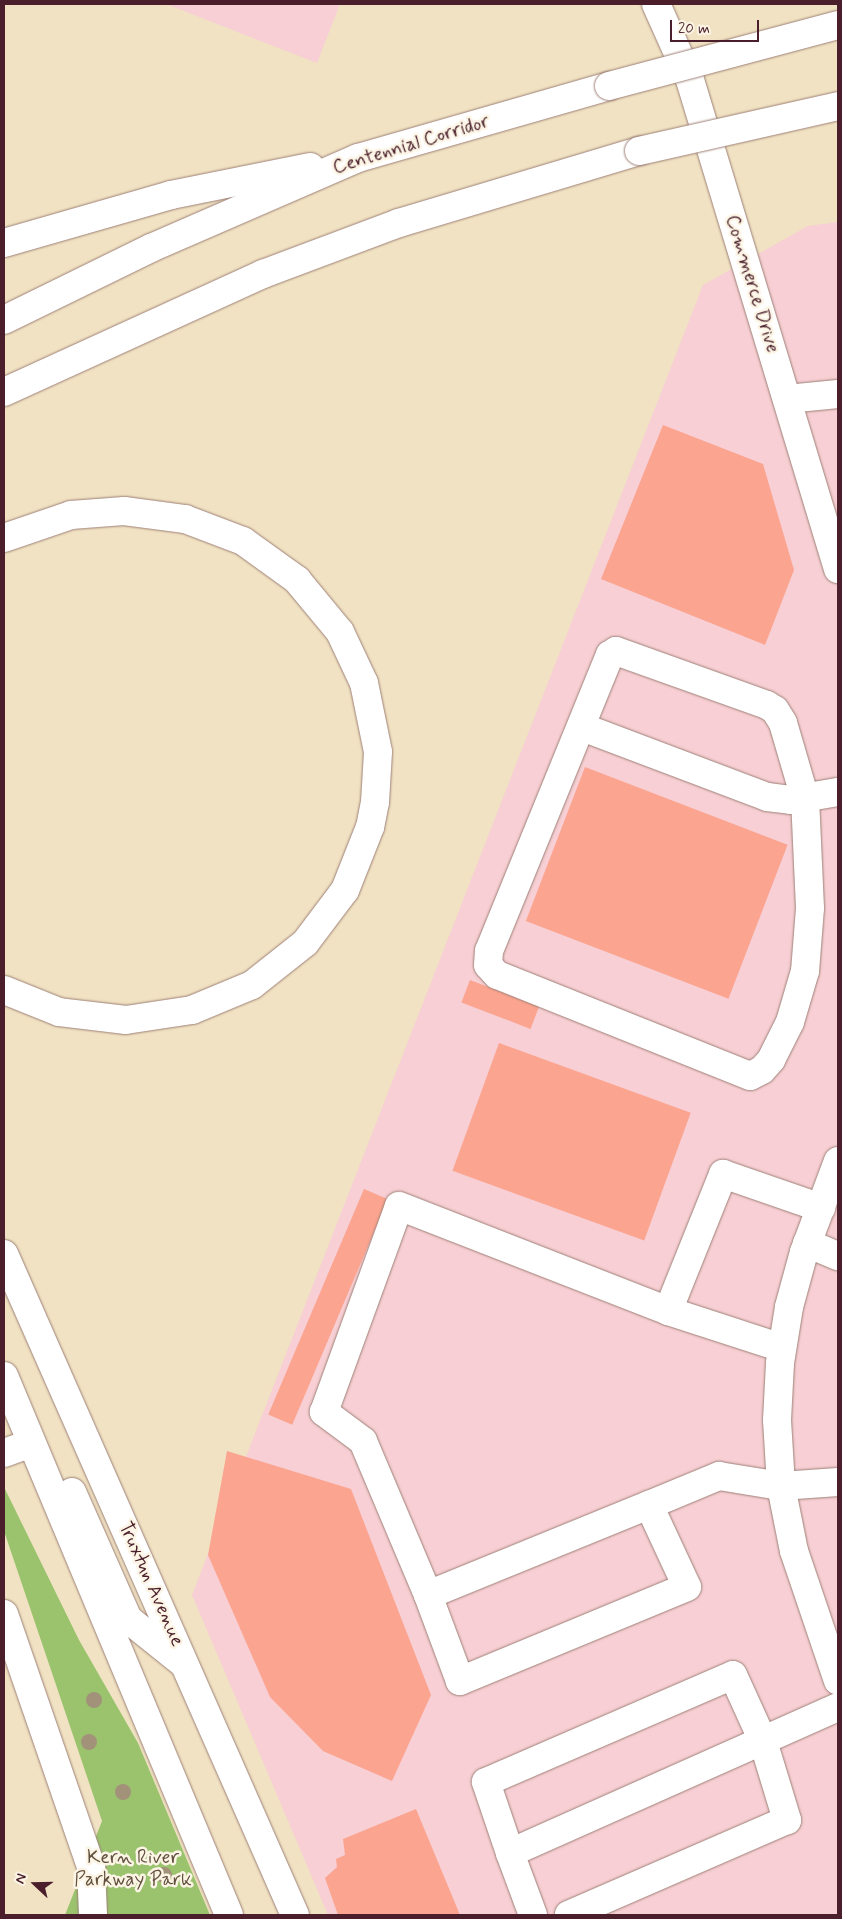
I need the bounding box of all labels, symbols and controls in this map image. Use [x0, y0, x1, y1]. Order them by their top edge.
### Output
scale bar [672, 10, 761, 42]
text: 20 m [678, 19, 710, 39]
street label: Centennial Corridor [330, 110, 492, 180]
street label: Commerce Drive [720, 213, 784, 355]
street label: Truxtun Avenue [115, 1521, 187, 1647]
park label: Kern River Parkway Park [77, 1847, 189, 1891]
north arrow [10, 1859, 60, 1909]
text: N [11, 1871, 31, 1886]

